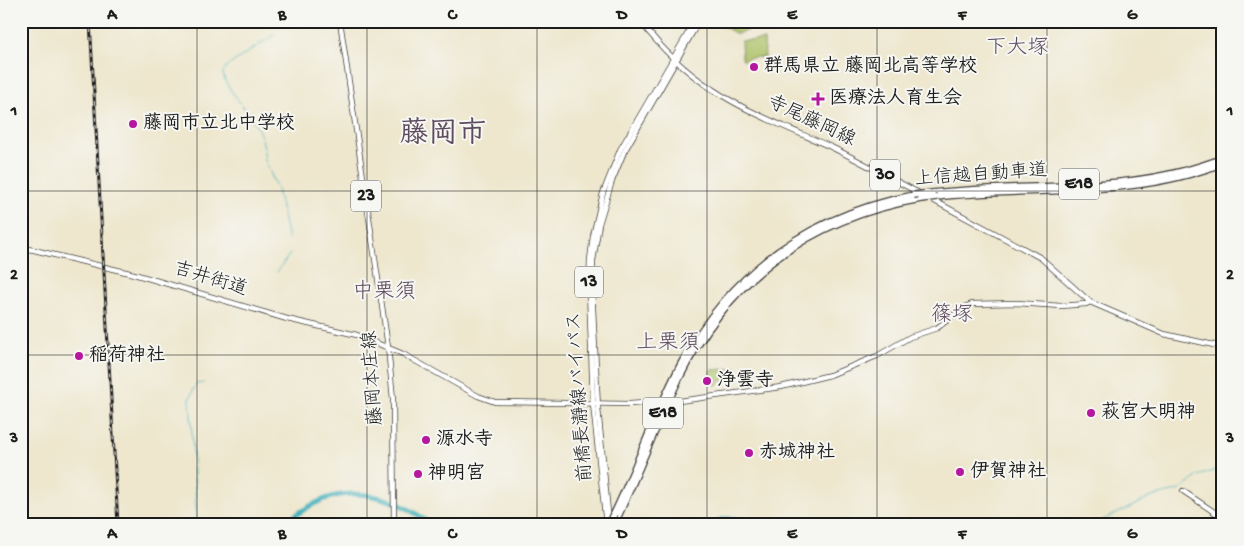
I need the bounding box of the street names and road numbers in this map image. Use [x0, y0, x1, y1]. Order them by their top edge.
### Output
street label: 寺尾藤岡線 [763, 91, 859, 153]
street label: 上信越自動車道 [914, 159, 1048, 192]
road number: 30 [870, 160, 900, 190]
road number: E18 [1059, 168, 1099, 200]
road number: 23 [351, 180, 381, 212]
street label: 吉井街道 [170, 257, 250, 302]
road number: 13 [575, 266, 603, 298]
street label: 前橋長瀞線バイパス [563, 311, 598, 483]
street label: 藤岡本庄線 [358, 330, 389, 426]
road number: E18 [643, 398, 683, 428]

